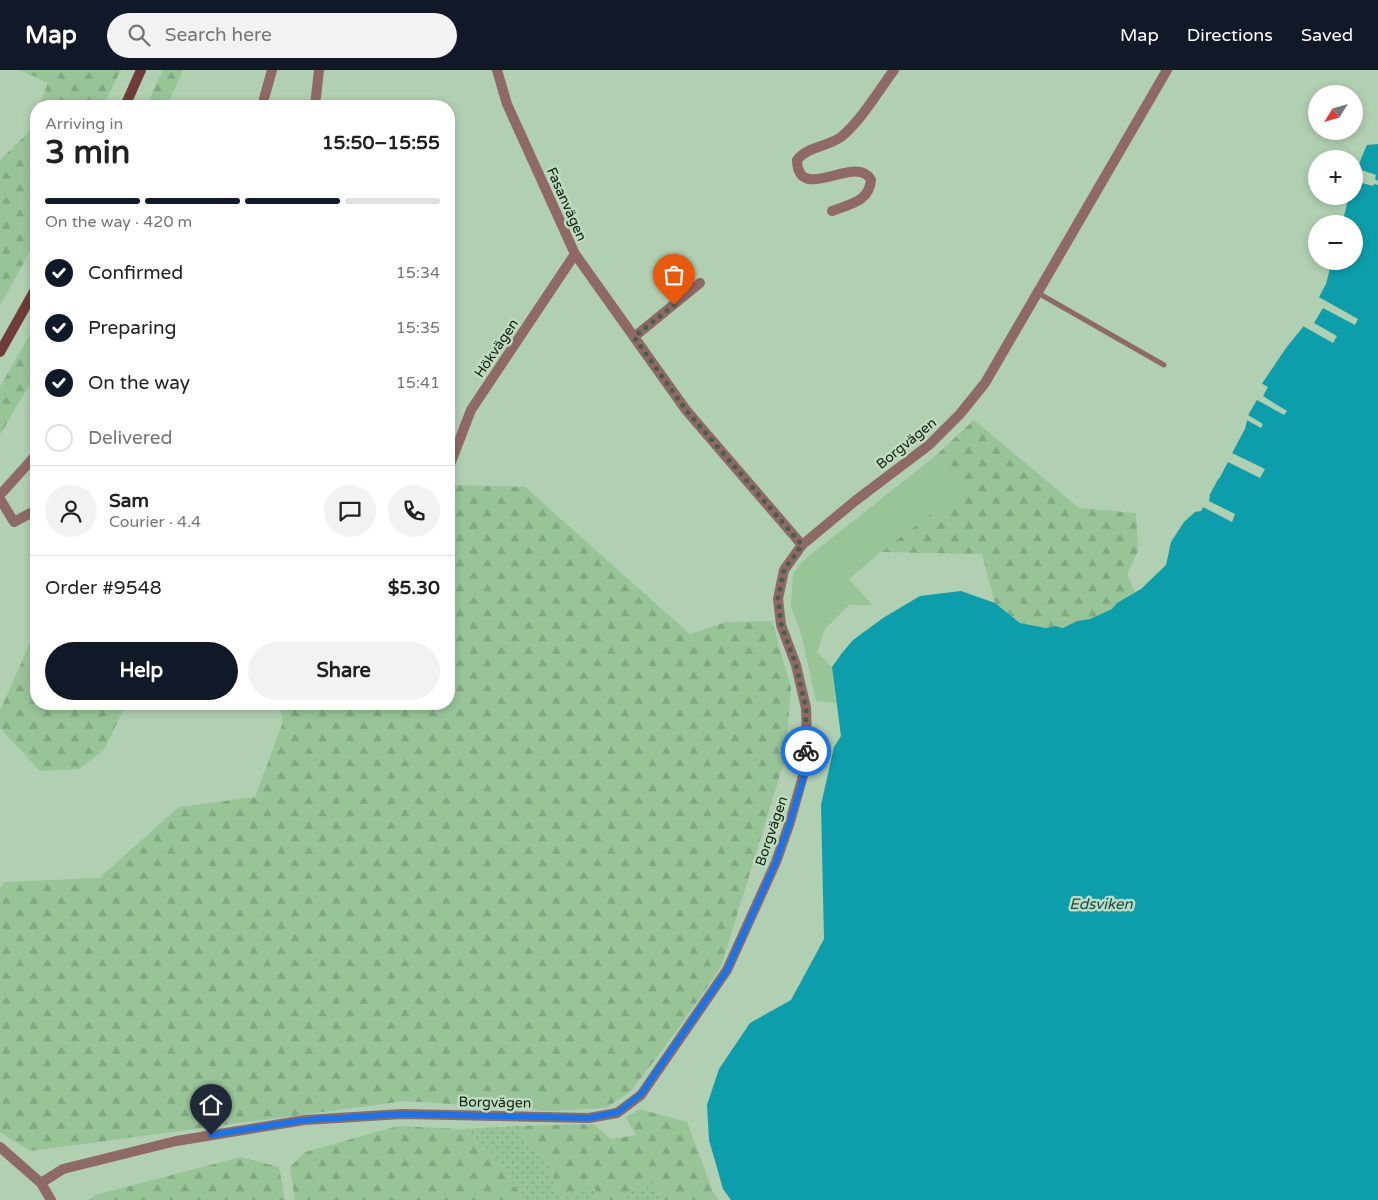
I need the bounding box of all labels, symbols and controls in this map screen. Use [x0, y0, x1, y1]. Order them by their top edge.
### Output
search box [107, 13, 457, 58]
text: Map [25, 21, 77, 50]
icon: search [125, 21, 153, 49]
text: Search here [165, 24, 272, 46]
text: Map [1120, 24, 1159, 46]
text: Directions [1187, 24, 1273, 46]
text: Saved [1301, 24, 1353, 46]
north arrow [1308, 85, 1362, 140]
map controls [1308, 85, 1363, 270]
text: Arriving in [45, 114, 123, 134]
text: 15:50–15:55 [322, 132, 440, 154]
text: 3 min [45, 134, 130, 172]
button: + [1308, 150, 1363, 205]
street label: Fasanvägen [543, 165, 590, 244]
text: On the way · 420 m [45, 212, 192, 232]
button: − [1308, 215, 1363, 270]
pin [653, 254, 695, 305]
icon: check [45, 259, 73, 287]
icon: bag [660, 261, 688, 289]
text: Confirmed [88, 262, 183, 284]
text: 15:34 [396, 263, 440, 283]
icon: check [45, 314, 73, 342]
street label: Hökvägen [471, 316, 522, 381]
text: Preparing [88, 317, 177, 339]
text: 15:35 [396, 318, 440, 338]
icon: check [45, 369, 73, 397]
text: On the way [88, 372, 190, 394]
text: 15:41 [396, 373, 440, 393]
street label: Borgvägen [873, 414, 940, 473]
text: Delivered [88, 427, 173, 449]
button: person [45, 485, 97, 537]
button: chat [324, 485, 376, 537]
button: phone [388, 485, 440, 537]
text: Sam [109, 490, 149, 512]
text: Courier · 4.4 [109, 512, 201, 532]
text: Order #9548 [45, 577, 162, 599]
text: $5.30 [388, 577, 440, 599]
button: Help [45, 642, 238, 700]
button: Share [248, 642, 440, 700]
courier [781, 726, 831, 776]
icon: bike [792, 737, 820, 765]
street label: Borgvägen [752, 794, 791, 868]
water label: Edsviken [1069, 895, 1134, 913]
pin [190, 1084, 232, 1135]
icon: home [197, 1091, 225, 1119]
street label: Borgvägen [459, 1093, 531, 1112]

